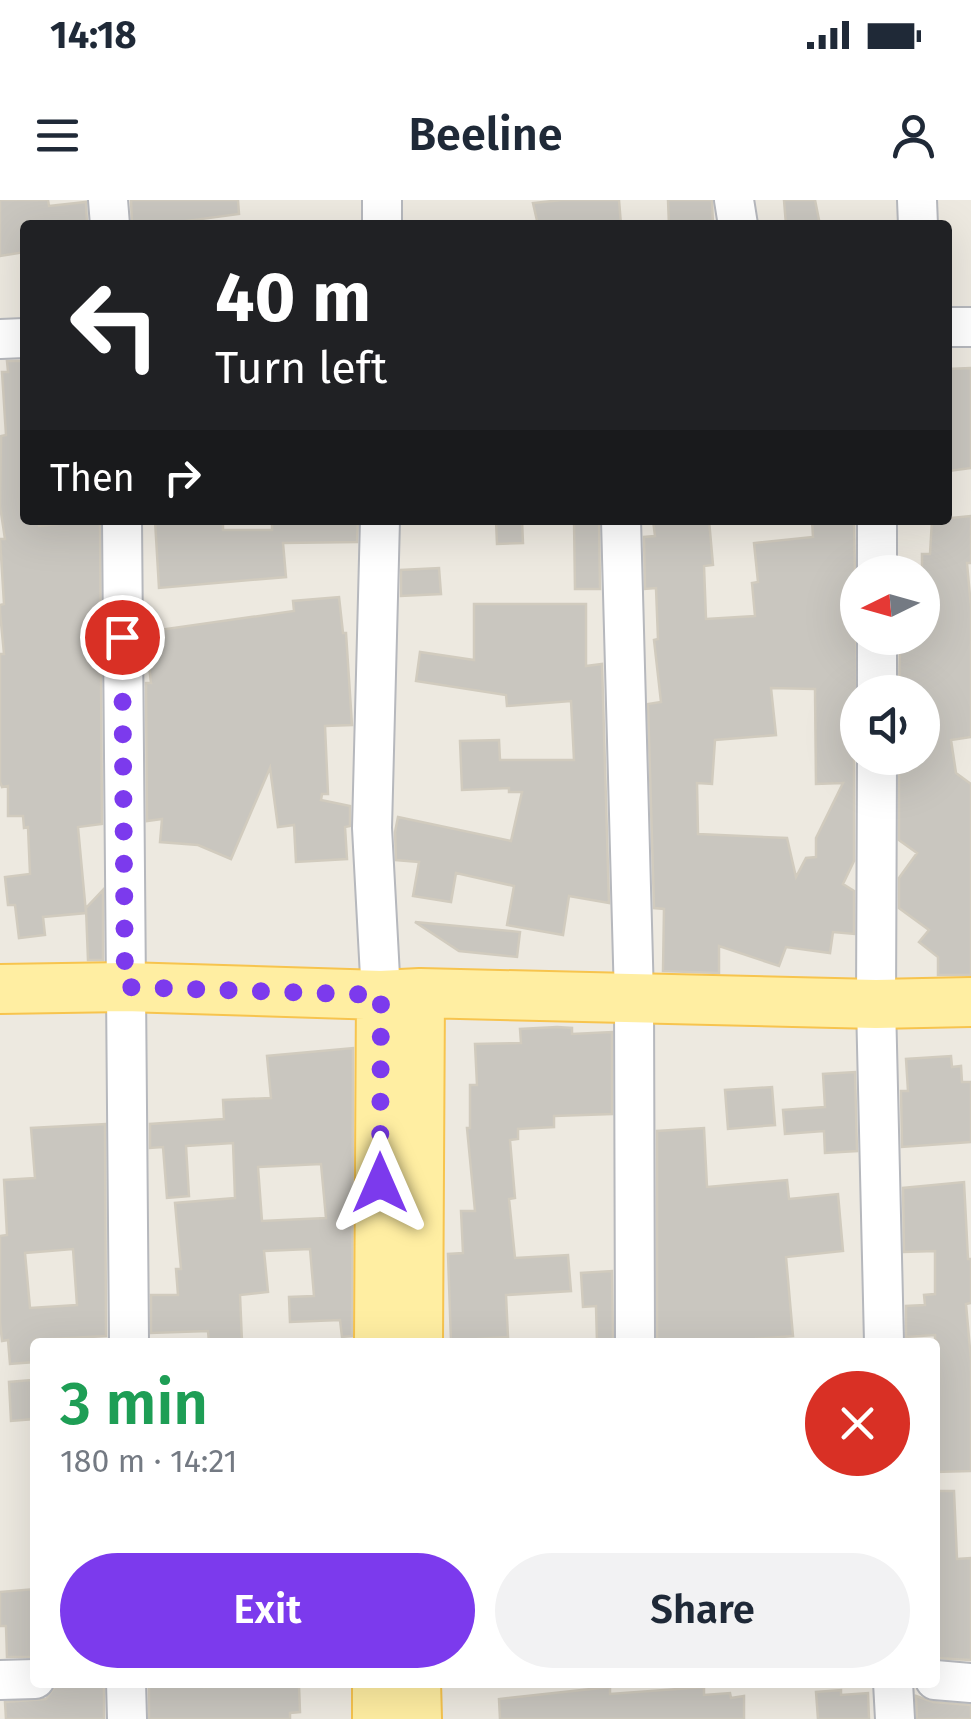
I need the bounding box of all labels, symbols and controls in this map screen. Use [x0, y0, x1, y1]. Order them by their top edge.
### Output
text: 14:18 [50, 12, 137, 58]
icon: menu [30, 108, 85, 163]
text: Beeline [408, 108, 563, 162]
icon: person [886, 108, 941, 163]
text: 40 m [215, 256, 371, 340]
icon: left [50, 260, 180, 390]
text: Turn left [215, 341, 387, 395]
icon: right [155, 450, 210, 505]
text: Then [50, 455, 135, 501]
north arrow [840, 555, 940, 655]
map controls [840, 555, 940, 775]
pin [80, 595, 165, 680]
icon: arrive [95, 610, 150, 665]
button: sound [840, 675, 940, 775]
position arrow [328, 1131, 432, 1235]
text: 3 min [60, 1368, 208, 1440]
button: close [805, 1371, 910, 1476]
text: 180 m · 14:21 [60, 1442, 237, 1480]
button: Exit [60, 1553, 475, 1668]
button: Share [495, 1553, 910, 1668]

